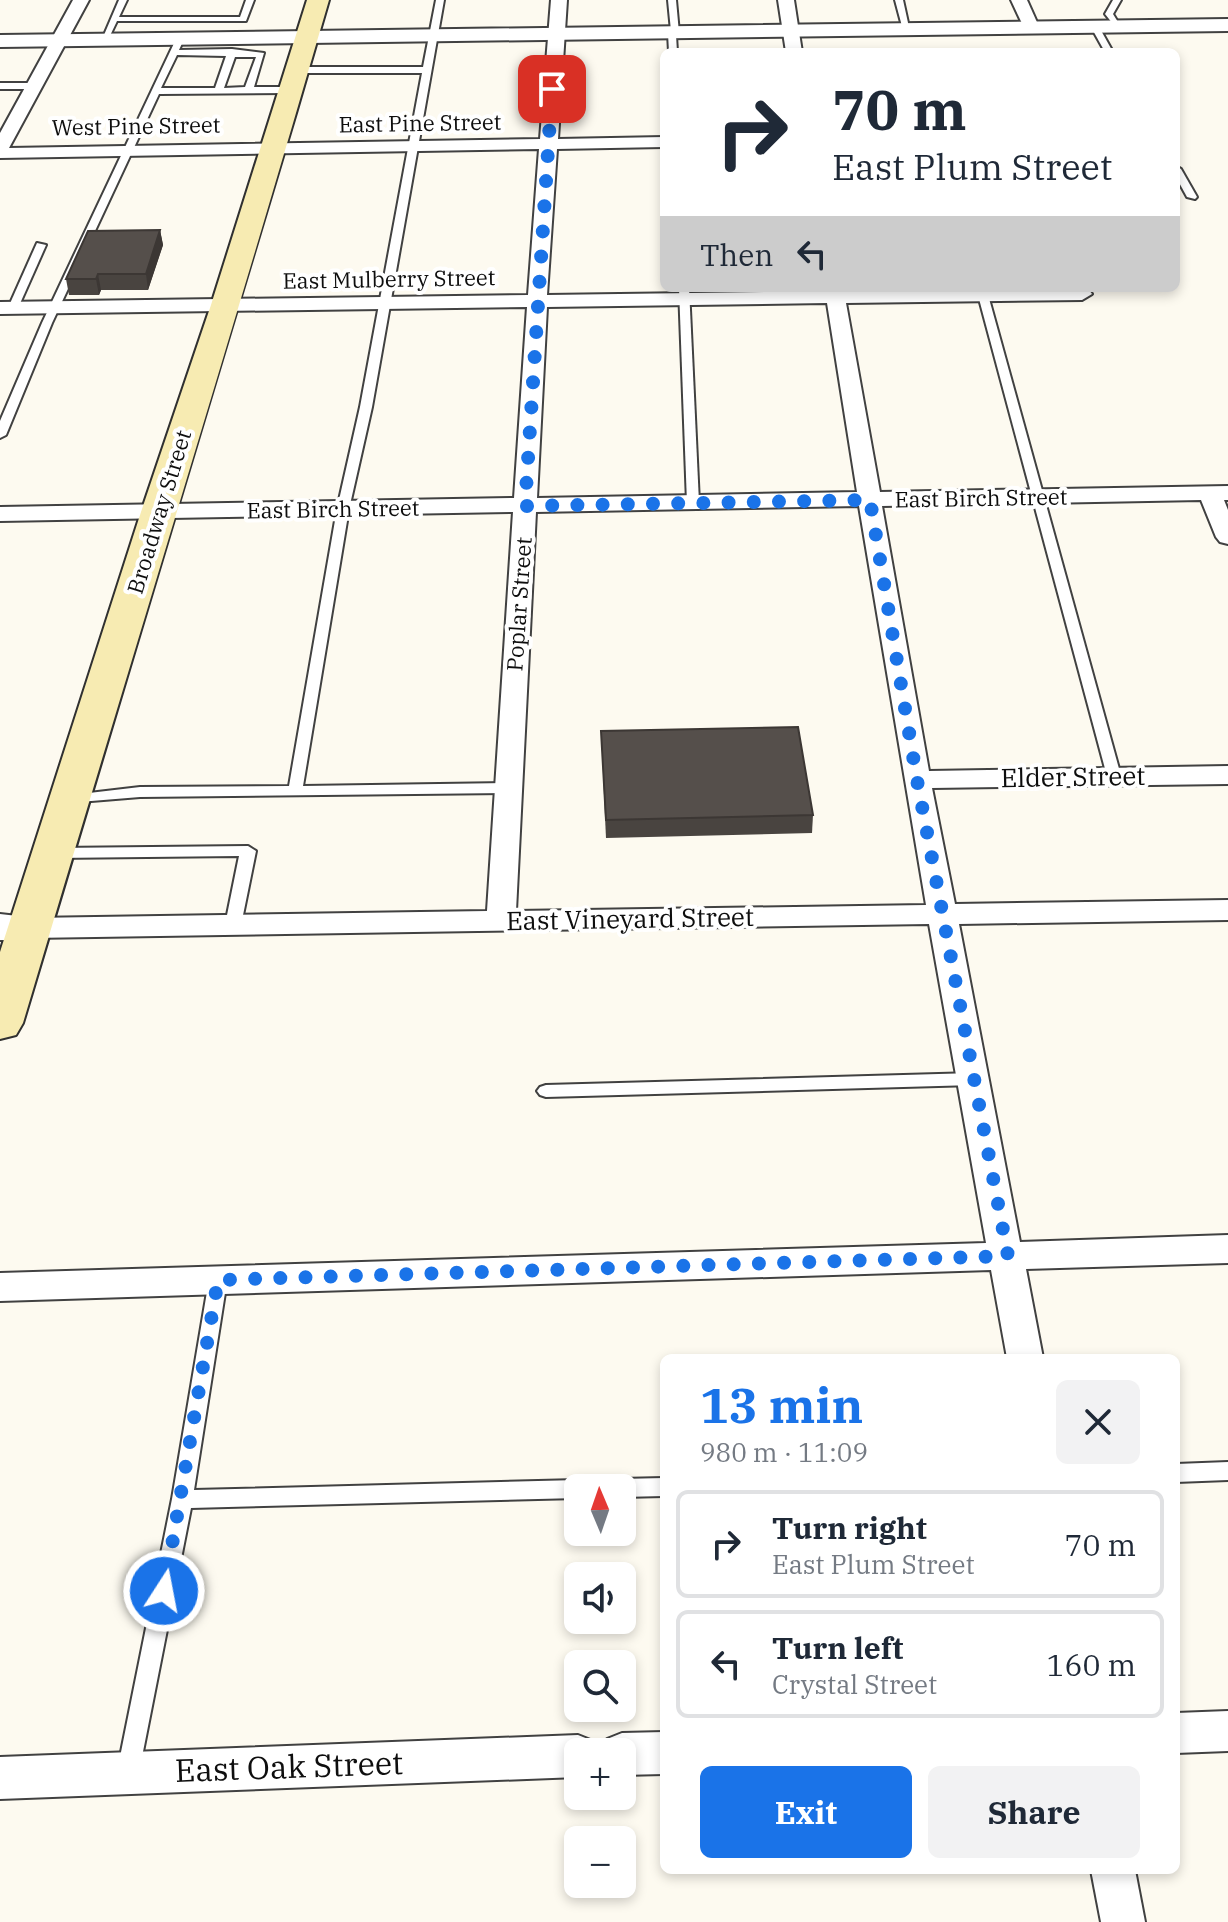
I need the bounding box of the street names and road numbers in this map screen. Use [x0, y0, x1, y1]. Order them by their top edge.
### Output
street label: East Pine Street [338, 107, 502, 138]
street label: West Pine Street [51, 110, 221, 141]
street label: East Mulberry Street [282, 262, 496, 295]
street label: Broadway Street [120, 426, 197, 597]
street label: East Birch Street [894, 481, 1068, 514]
street label: East Birch Street [246, 492, 420, 525]
street label: Poplar Street [499, 536, 538, 672]
street label: Elder Street [1000, 758, 1146, 794]
street label: East Vineyard Street [506, 899, 754, 937]
street label: East Oak Street [174, 1741, 404, 1791]

